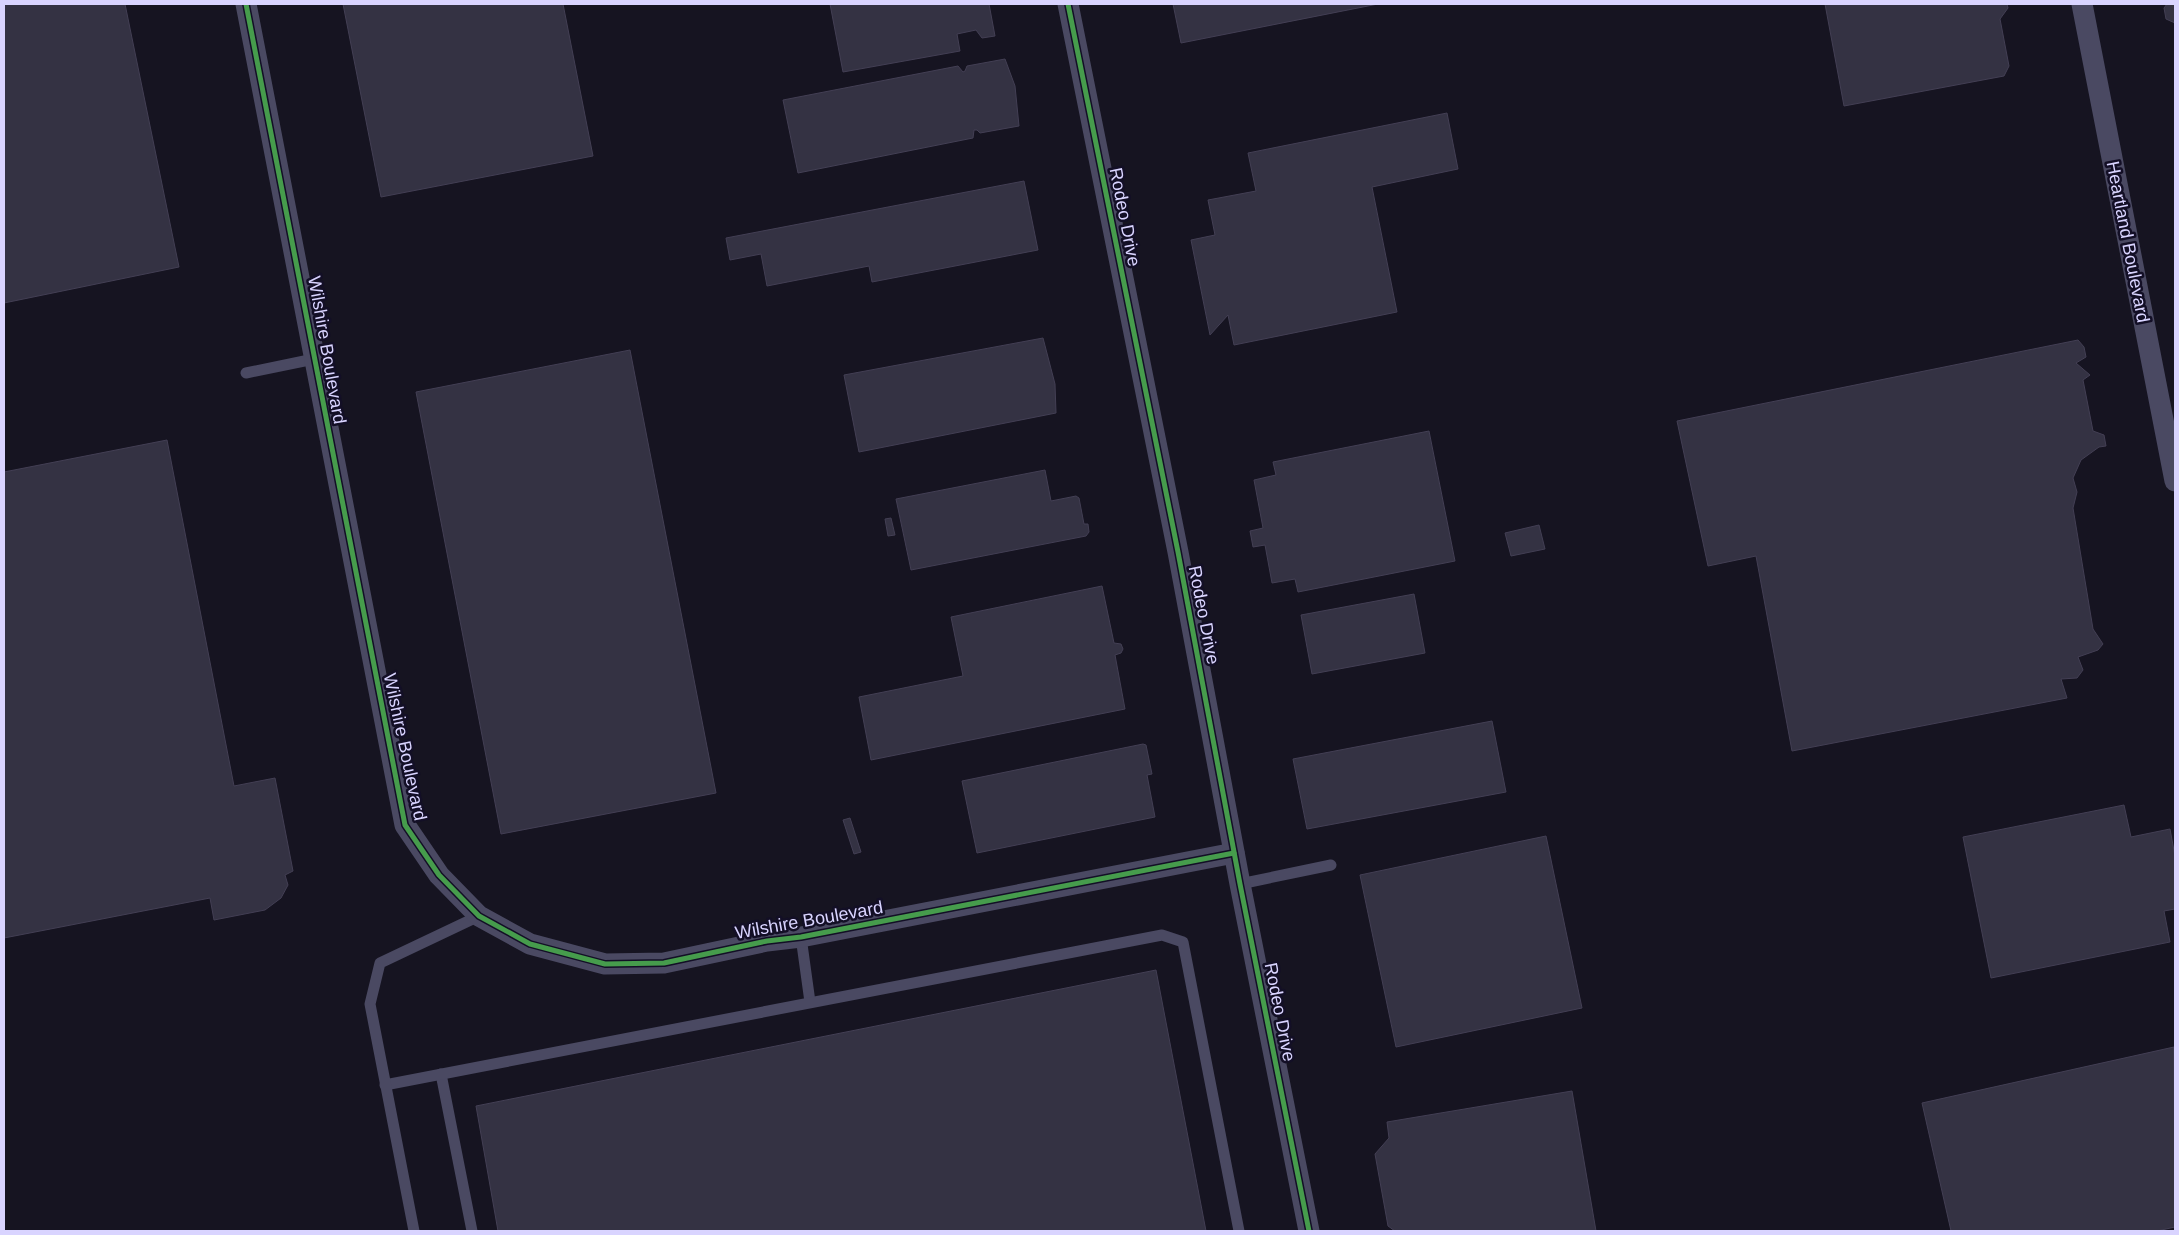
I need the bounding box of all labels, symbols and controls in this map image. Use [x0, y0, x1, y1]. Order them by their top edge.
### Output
street label: Heartland Boulevard [2103, 160, 2153, 324]
street label: Rodeo Drive [1106, 166, 1144, 268]
street label: Wilshire Boulevard [304, 274, 350, 426]
street label: Rodeo Drive [1185, 564, 1223, 666]
street label: Wilshire Boulevard [380, 672, 430, 822]
street label: Wilshire Boulevard [733, 897, 885, 943]
street label: Rodeo Drive [1261, 961, 1299, 1063]

